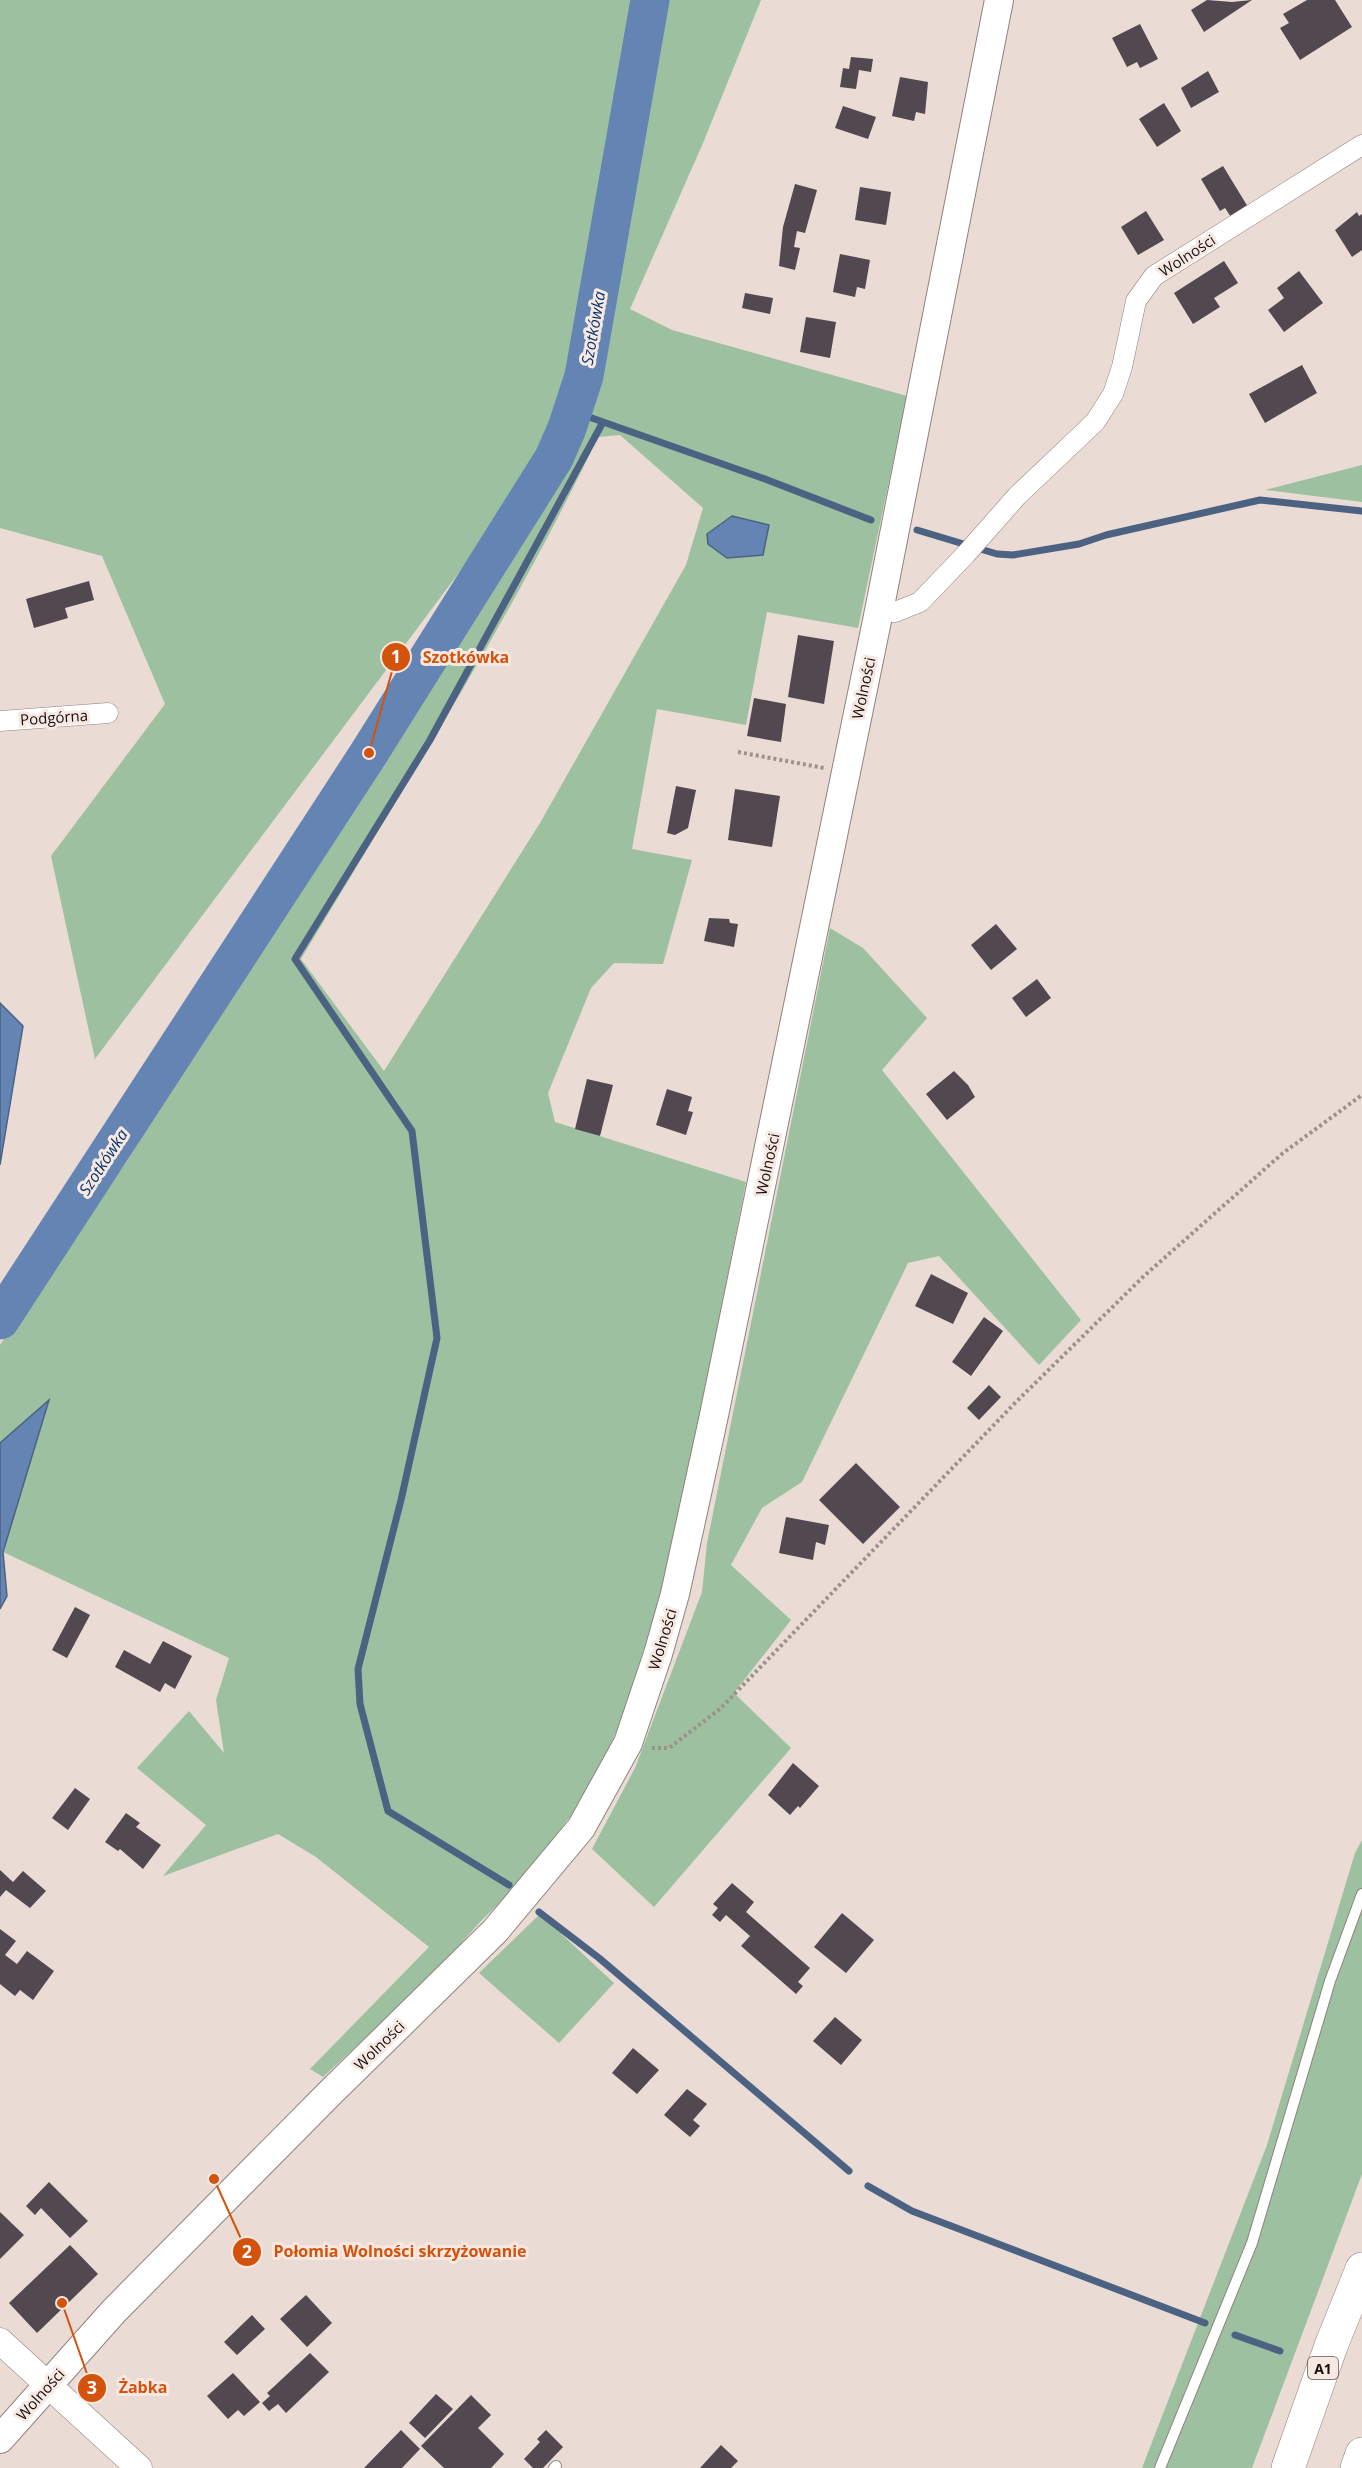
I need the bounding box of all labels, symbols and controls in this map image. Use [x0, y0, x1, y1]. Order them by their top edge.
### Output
street label: Wolności [1155, 229, 1219, 281]
water label: Szotkówka [576, 289, 610, 367]
callout: Szotkówka [381, 640, 522, 674]
text: 1 [391, 644, 401, 668]
text: Szotkówka [423, 646, 509, 668]
street label: Wolności [847, 655, 879, 721]
street label: Podgórna [19, 705, 89, 729]
water label: Szotkówka [73, 1125, 133, 1199]
street label: Wolności [751, 1131, 783, 1197]
street label: Wolności [643, 1606, 681, 1672]
street label: Wolności [349, 2016, 409, 2074]
callout: Połomia Wolności skrzyżowanie [232, 2235, 539, 2269]
text: 2 [242, 2239, 252, 2263]
text: Połomia Wolności skrzyżowanie [273, 2240, 527, 2262]
road number: A1 [1308, 2357, 1338, 2379]
street label: Wolności [11, 2364, 69, 2424]
callout: Żabka [77, 2371, 180, 2405]
text: 3 [87, 2375, 97, 2399]
text: Żabka [119, 2376, 167, 2398]

